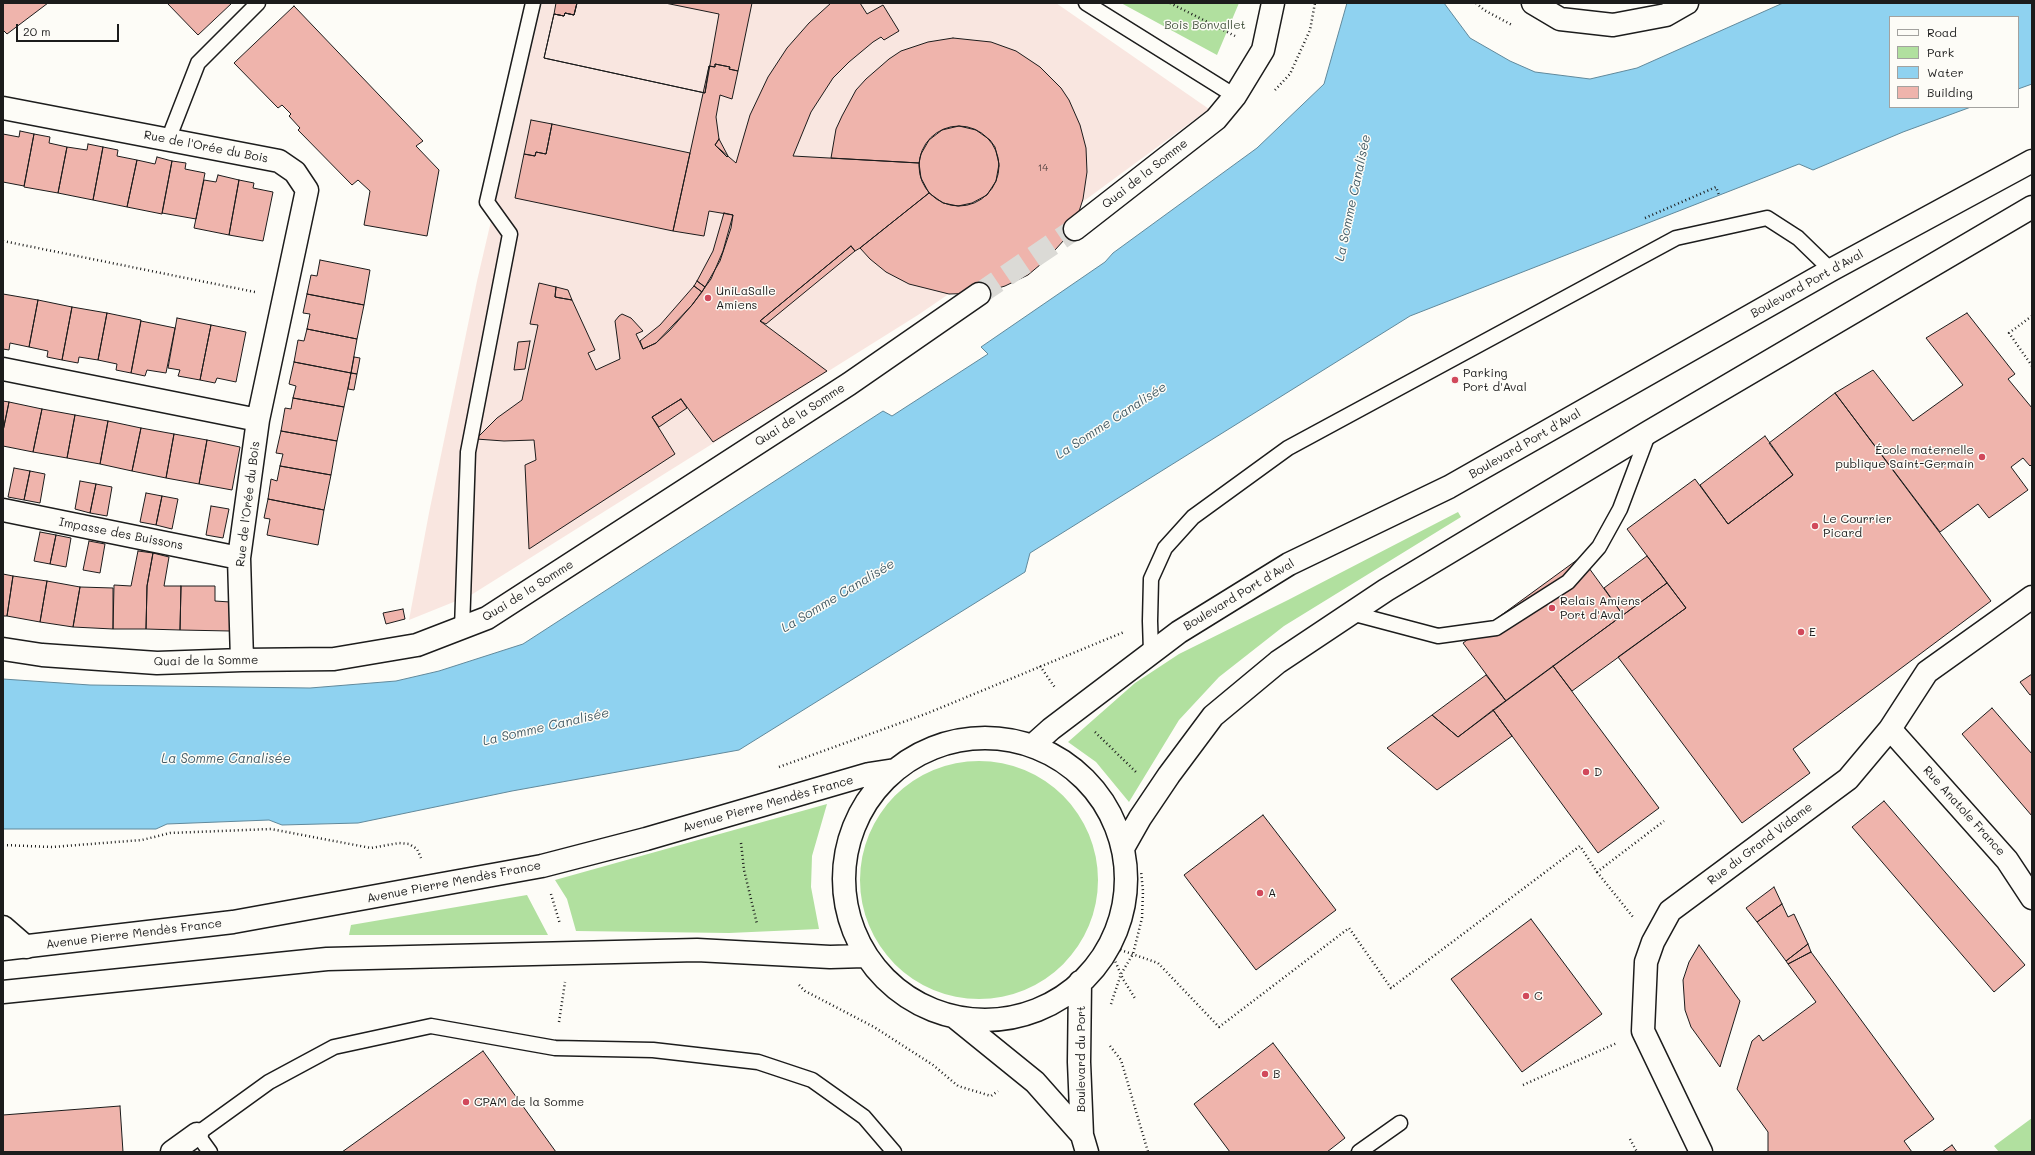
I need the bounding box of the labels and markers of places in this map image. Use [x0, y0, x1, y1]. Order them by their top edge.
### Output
place label: UniLaSalle Amiens [716, 284, 776, 312]
marker: UniLaSalle Amiens [703, 293, 713, 303]
place label: Parking Port d'Aval [1463, 366, 1527, 394]
marker: Parking Port d'Aval [1450, 375, 1460, 385]
place label: École maternelle publique Saint-Germain [1836, 443, 1974, 471]
marker: École maternelle publique Saint-Germain [1977, 452, 1987, 462]
place label: Le Courrier Picard [1823, 512, 1892, 540]
marker: Le Courrier Picard [1810, 521, 1820, 531]
place label: Relais Amiens Port d'Aval [1560, 594, 1640, 622]
marker: Relais Amiens Port d'Aval [1547, 603, 1557, 613]
place label: E [1809, 625, 1816, 639]
marker: E [1796, 627, 1806, 637]
place label: D [1594, 765, 1602, 779]
marker: D [1581, 767, 1591, 777]
place label: A [1268, 886, 1276, 900]
marker: A [1255, 888, 1265, 898]
place label: C [1534, 989, 1543, 1003]
marker: C [1521, 991, 1531, 1001]
place label: B [1273, 1067, 1280, 1081]
marker: B [1260, 1069, 1270, 1079]
place label: CPAM de la Somme [474, 1095, 584, 1109]
marker: CPAM de la Somme [461, 1097, 471, 1107]

